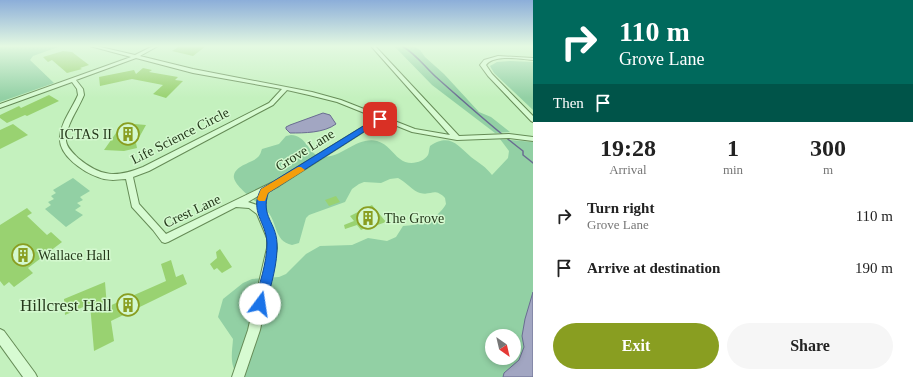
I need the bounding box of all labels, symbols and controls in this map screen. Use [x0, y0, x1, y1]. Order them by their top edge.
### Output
icon: right [553, 16, 605, 68]
text: 110 m [619, 16, 690, 47]
text: Grove Lane [619, 49, 704, 69]
icon: arrive [592, 92, 614, 114]
text: Then [553, 95, 584, 111]
pin [363, 102, 397, 136]
street label: Life Science Circle [128, 105, 232, 167]
icon: arrive [369, 108, 391, 130]
building icon: ICTAS II [115, 121, 141, 147]
street label: Grove Lane [273, 126, 337, 174]
place label: ICTAS II [60, 127, 112, 142]
text: 19:28 [600, 135, 656, 161]
text: 1 [727, 135, 739, 161]
text: 300 [810, 135, 846, 161]
text: Arrival [609, 162, 647, 177]
text: min [723, 162, 743, 177]
text: m [823, 162, 833, 177]
street label: Crest Lane [161, 191, 223, 231]
text: Turn right [587, 200, 654, 216]
building icon: The Grove [355, 205, 381, 231]
icon: right [553, 205, 575, 227]
text: 110 m [856, 208, 893, 224]
place label: The Grove [384, 211, 444, 226]
text: Grove Lane [587, 217, 649, 232]
building icon: Wallace Hall [10, 242, 36, 268]
place label: Wallace Hall [38, 248, 110, 263]
icon: arrive [553, 257, 575, 279]
text: Arrive at destination [587, 260, 720, 276]
text: 190 m [855, 260, 893, 276]
position arrow [239, 283, 281, 325]
building icon: Hillcrest Hall [115, 292, 141, 318]
place label: Hillcrest Hall [20, 296, 112, 315]
button: Exit [553, 323, 719, 369]
button: Share [727, 323, 893, 369]
north arrow [485, 329, 521, 365]
map controls [485, 329, 521, 365]

